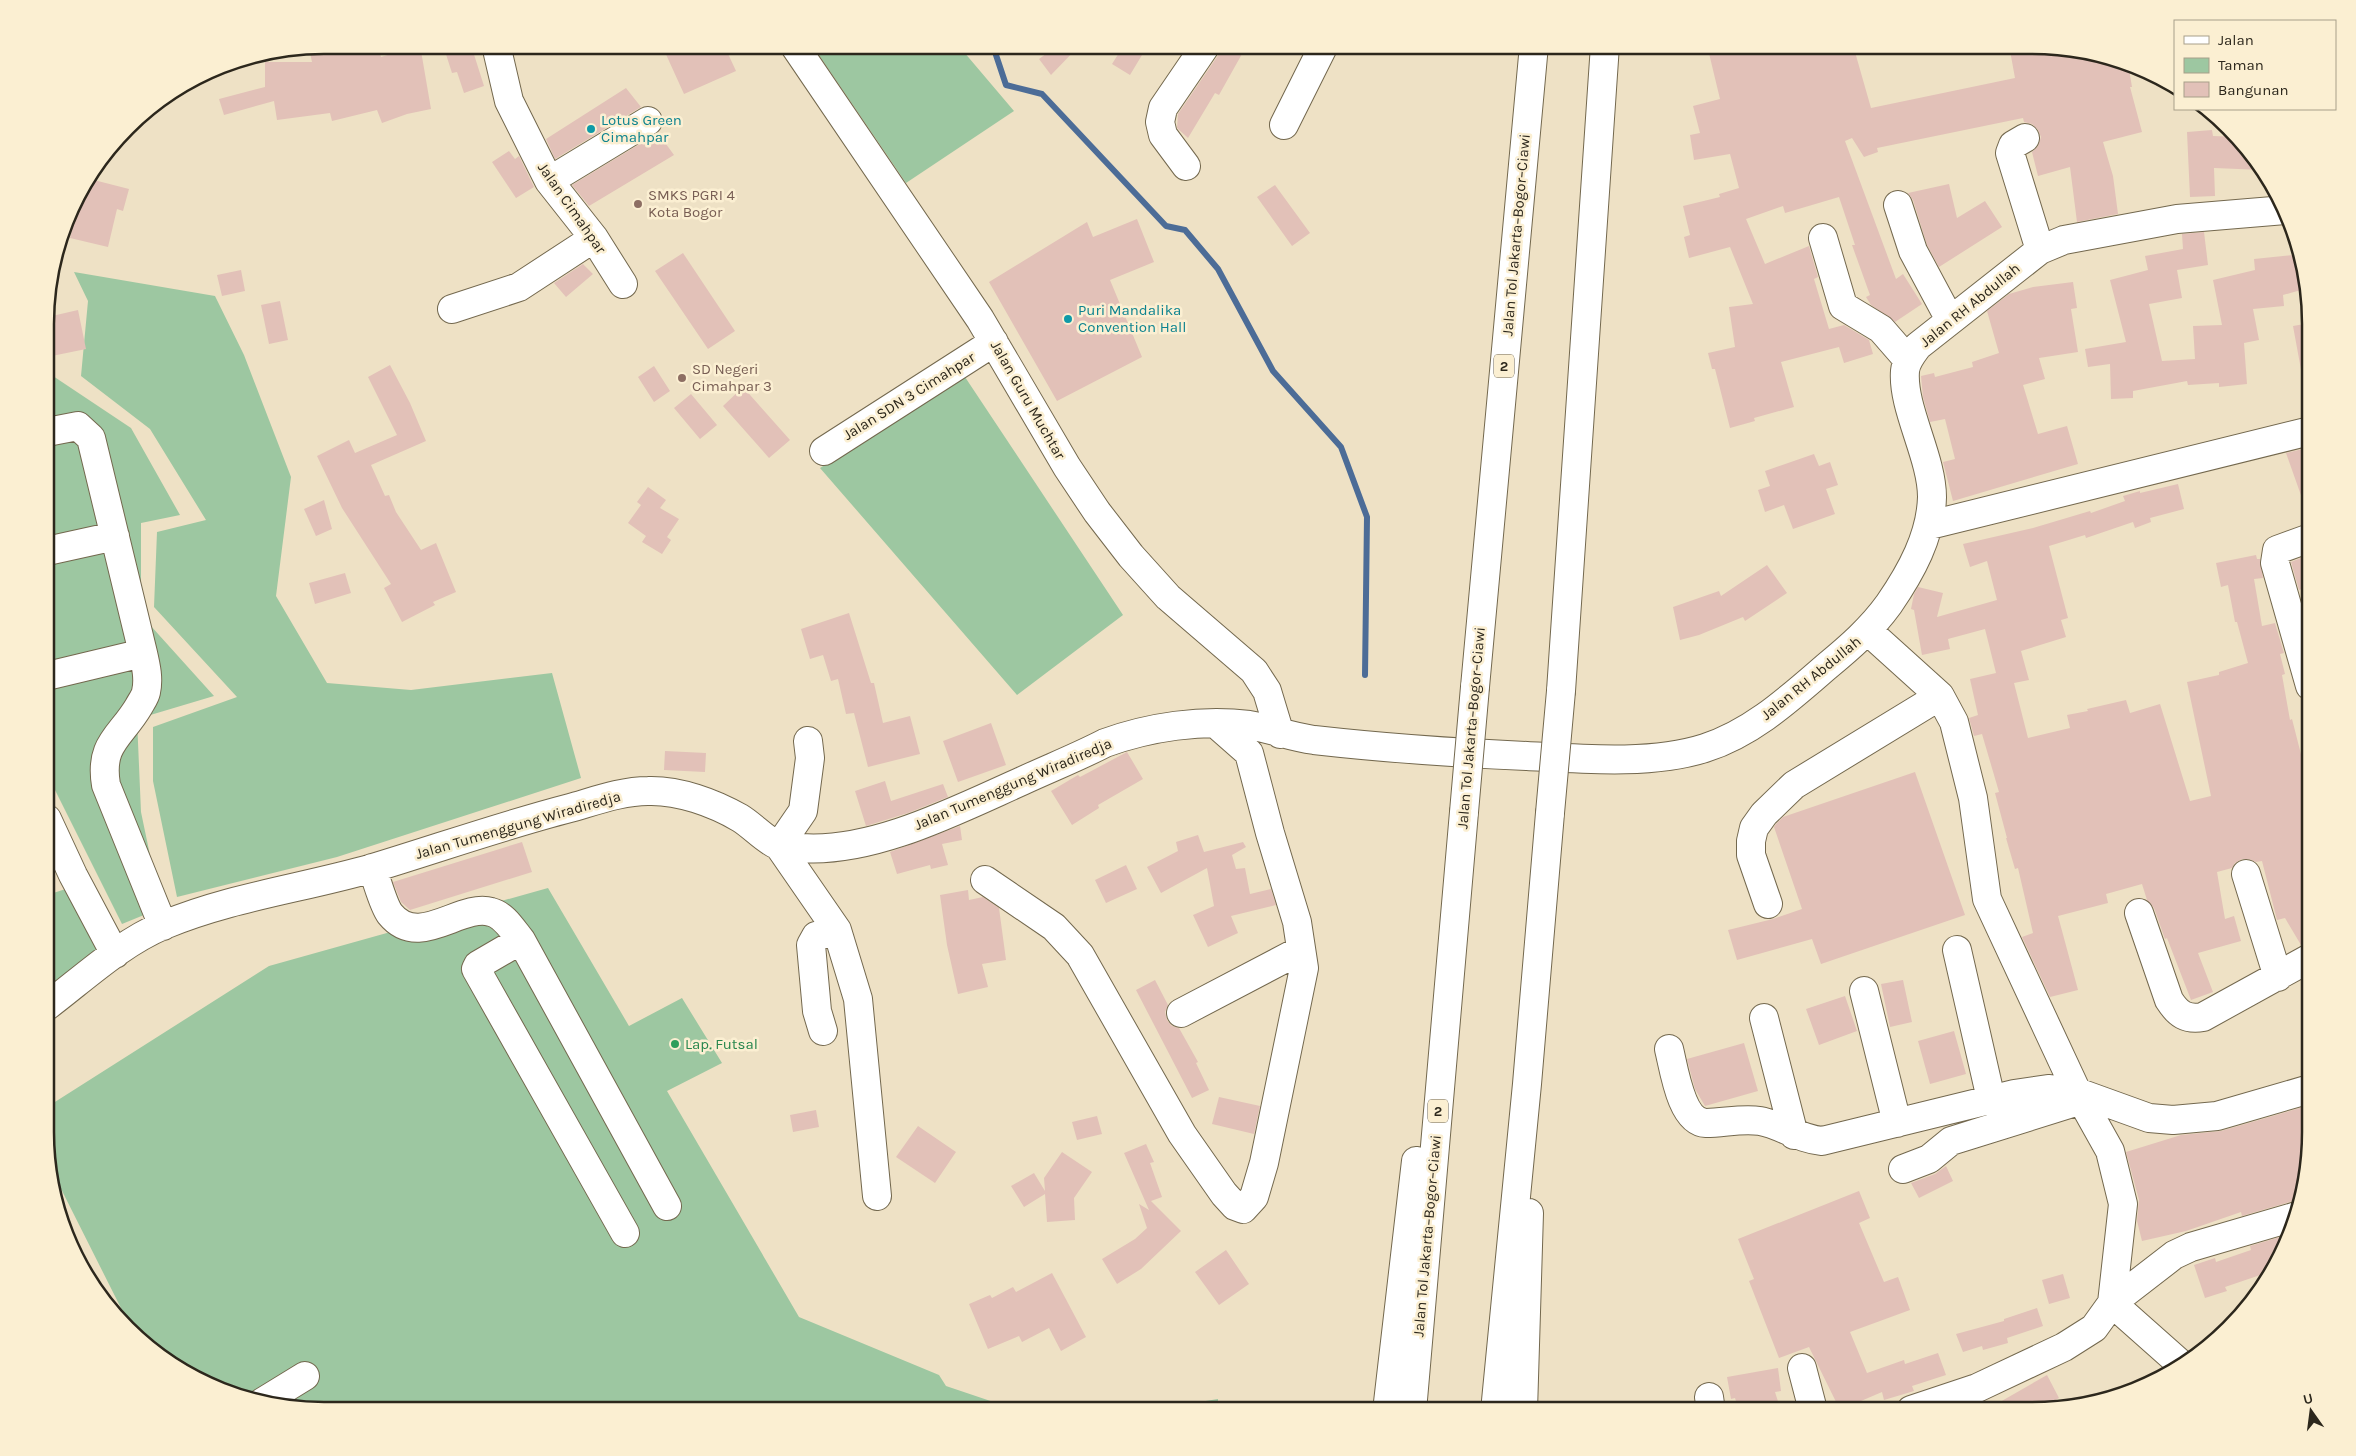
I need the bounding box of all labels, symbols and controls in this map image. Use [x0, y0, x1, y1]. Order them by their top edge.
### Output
legend [2174, 20, 2336, 110]
text: Jalan [2218, 31, 2254, 49]
text: Taman [2218, 56, 2264, 74]
text: Bangunan [2218, 81, 2289, 99]
place label: Lotus Green Cimahpar [601, 111, 682, 146]
marker: Lotus Green Cimahpar [585, 123, 597, 135]
street label: Jalan Tol Jakarta–Bogor–Ciawi [1498, 133, 1534, 337]
street label: Jalan Cimahpar [534, 159, 610, 257]
place label: SMKS PGRI 4 Kota Bogor [648, 186, 735, 221]
marker: SMKS PGRI 4 Kota Bogor [632, 198, 644, 210]
street label: Jalan RH Abdullah [1916, 259, 2024, 351]
place label: Puri Mandalika Convention Hall [1078, 301, 1186, 336]
marker: Puri Mandalika Convention Hall [1062, 313, 1074, 325]
street label: Jalan Guru Muchtar [987, 337, 1070, 463]
street label: Jalan SDN 3 Cimahpar [840, 348, 979, 444]
road number: 2 [1494, 354, 1514, 378]
place label: SD Negeri Cimahpar 3 [692, 360, 772, 395]
marker: SD Negeri Cimahpar 3 [676, 372, 688, 384]
street label: Jalan Tol Jakarta–Bogor–Ciawi [1453, 626, 1489, 830]
street label: Jalan RH Abdullah [1757, 632, 1865, 724]
street label: Jalan Tumenggung Wiradiredja [912, 734, 1114, 834]
street label: Jalan Tumenggung Wiradiredja [413, 787, 623, 863]
place label: Lap. Futsal [685, 1035, 758, 1053]
marker: Lap. Futsal [669, 1038, 681, 1050]
road number: 2 [1428, 1100, 1448, 1122]
street label: Jalan Tol Jakarta–Bogor–Ciawi [1409, 1134, 1445, 1338]
north arrow [2286, 1386, 2336, 1436]
text: U [2301, 1389, 2315, 1408]

